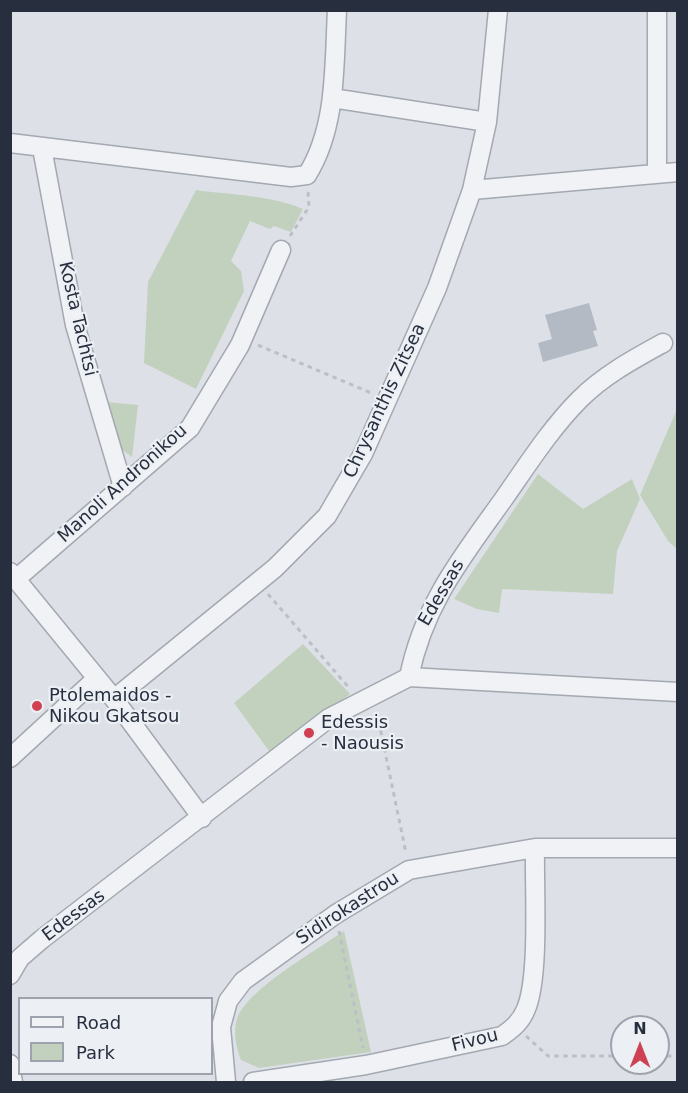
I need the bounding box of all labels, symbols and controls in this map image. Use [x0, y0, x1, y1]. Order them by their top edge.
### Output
street label: Kosta Tachtsi [53, 260, 101, 378]
street label: Chrysanthis Zitsea [340, 320, 430, 482]
street label: Manoli Andronikou [54, 420, 192, 548]
street label: Edessas [414, 556, 470, 630]
place label: Ptolemaidos - Nikou Gkatsou [49, 685, 179, 728]
marker: Ptolemaidos - Nikou Gkatsou [30, 699, 44, 713]
place label: Edessis - Naousis [321, 712, 404, 754]
marker: Edessis - Naousis [302, 726, 316, 740]
street label: Sidirokastrou [293, 868, 403, 950]
street label: Edessas [38, 885, 110, 947]
legend [18, 997, 213, 1075]
text: Road [76, 1012, 121, 1033]
north arrow [610, 1015, 670, 1075]
text: N [633, 1019, 647, 1038]
street label: Fivou [450, 1025, 500, 1057]
text: Park [76, 1042, 115, 1063]

